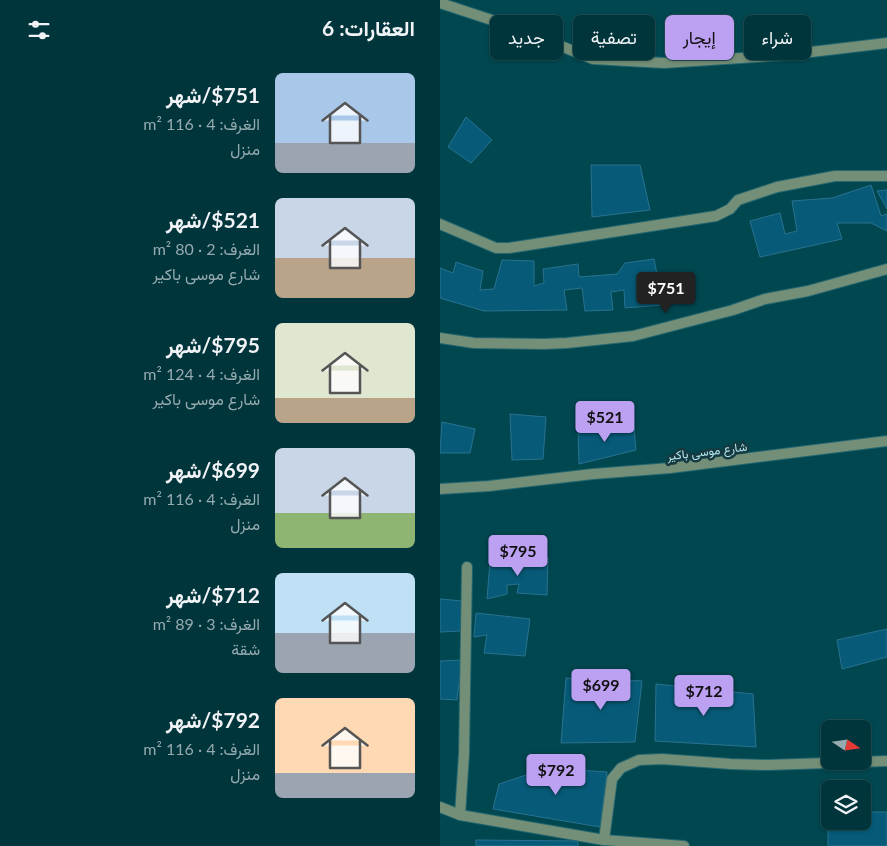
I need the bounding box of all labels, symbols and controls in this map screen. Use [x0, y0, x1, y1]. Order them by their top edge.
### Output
text: العقارات: 6 [322, 15, 415, 40]
chip: جديد [490, 15, 563, 60]
chip: تصفية [573, 15, 655, 60]
chip: إيجار [665, 15, 734, 60]
chip: شراء [744, 15, 811, 60]
icon: filters [25, 16, 53, 44]
text: $751/شهر [166, 82, 260, 107]
icon: home [315, 93, 375, 153]
text: الغرف: 4 · 116 m² [143, 114, 260, 133]
text: منزل [230, 139, 260, 158]
text: $521/شهر [166, 207, 260, 232]
icon: home [315, 218, 375, 278]
text: الغرف: 2 · 80 m² [153, 239, 260, 258]
text: شارع موسى باكير [152, 264, 260, 283]
pin: $751 [636, 272, 696, 314]
text: $751 [647, 278, 685, 297]
text: $795/شهر [166, 332, 260, 357]
icon: home [315, 343, 375, 403]
text: الغرف: 4 · 124 m² [143, 364, 260, 383]
text: شارع موسى باكير [152, 389, 260, 408]
pin: $521 [575, 400, 635, 443]
text: $521 [586, 407, 624, 426]
street label: شارع موسى باكير [665, 439, 748, 465]
text: $699/شهر [166, 457, 260, 482]
icon: home [315, 468, 375, 528]
text: الغرف: 4 · 116 m² [143, 489, 260, 508]
text: منزل [230, 514, 260, 533]
pin: $795 [488, 534, 548, 577]
text: $795 [499, 541, 537, 560]
text: $712/شهر [166, 582, 260, 607]
icon: home [315, 593, 375, 653]
text: الغرف: 3 · 89 m² [153, 614, 260, 633]
text: شقة [231, 639, 260, 658]
pin: $699 [571, 668, 631, 711]
pin: $712 [674, 674, 734, 717]
text: $699 [582, 675, 620, 694]
text: $712 [685, 681, 723, 700]
text: $792/شهر [166, 707, 260, 732]
icon: home [315, 718, 375, 778]
north arrow [821, 720, 871, 770]
map controls [821, 720, 871, 830]
text: الغرف: 4 · 116 m² [143, 739, 260, 758]
pin: $792 [526, 754, 586, 796]
text: $792 [537, 760, 575, 779]
text: منزل [230, 764, 260, 783]
button: layers [821, 780, 871, 830]

